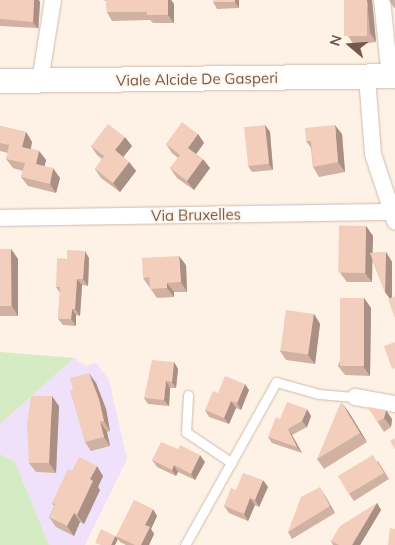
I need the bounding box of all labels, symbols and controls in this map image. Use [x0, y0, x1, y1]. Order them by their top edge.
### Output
north arrow [325, 20, 375, 70]
text: N [326, 33, 346, 48]
street label: Viale Alcide De Gasperi [116, 69, 278, 89]
street label: Via Bruxelles [151, 205, 241, 225]

